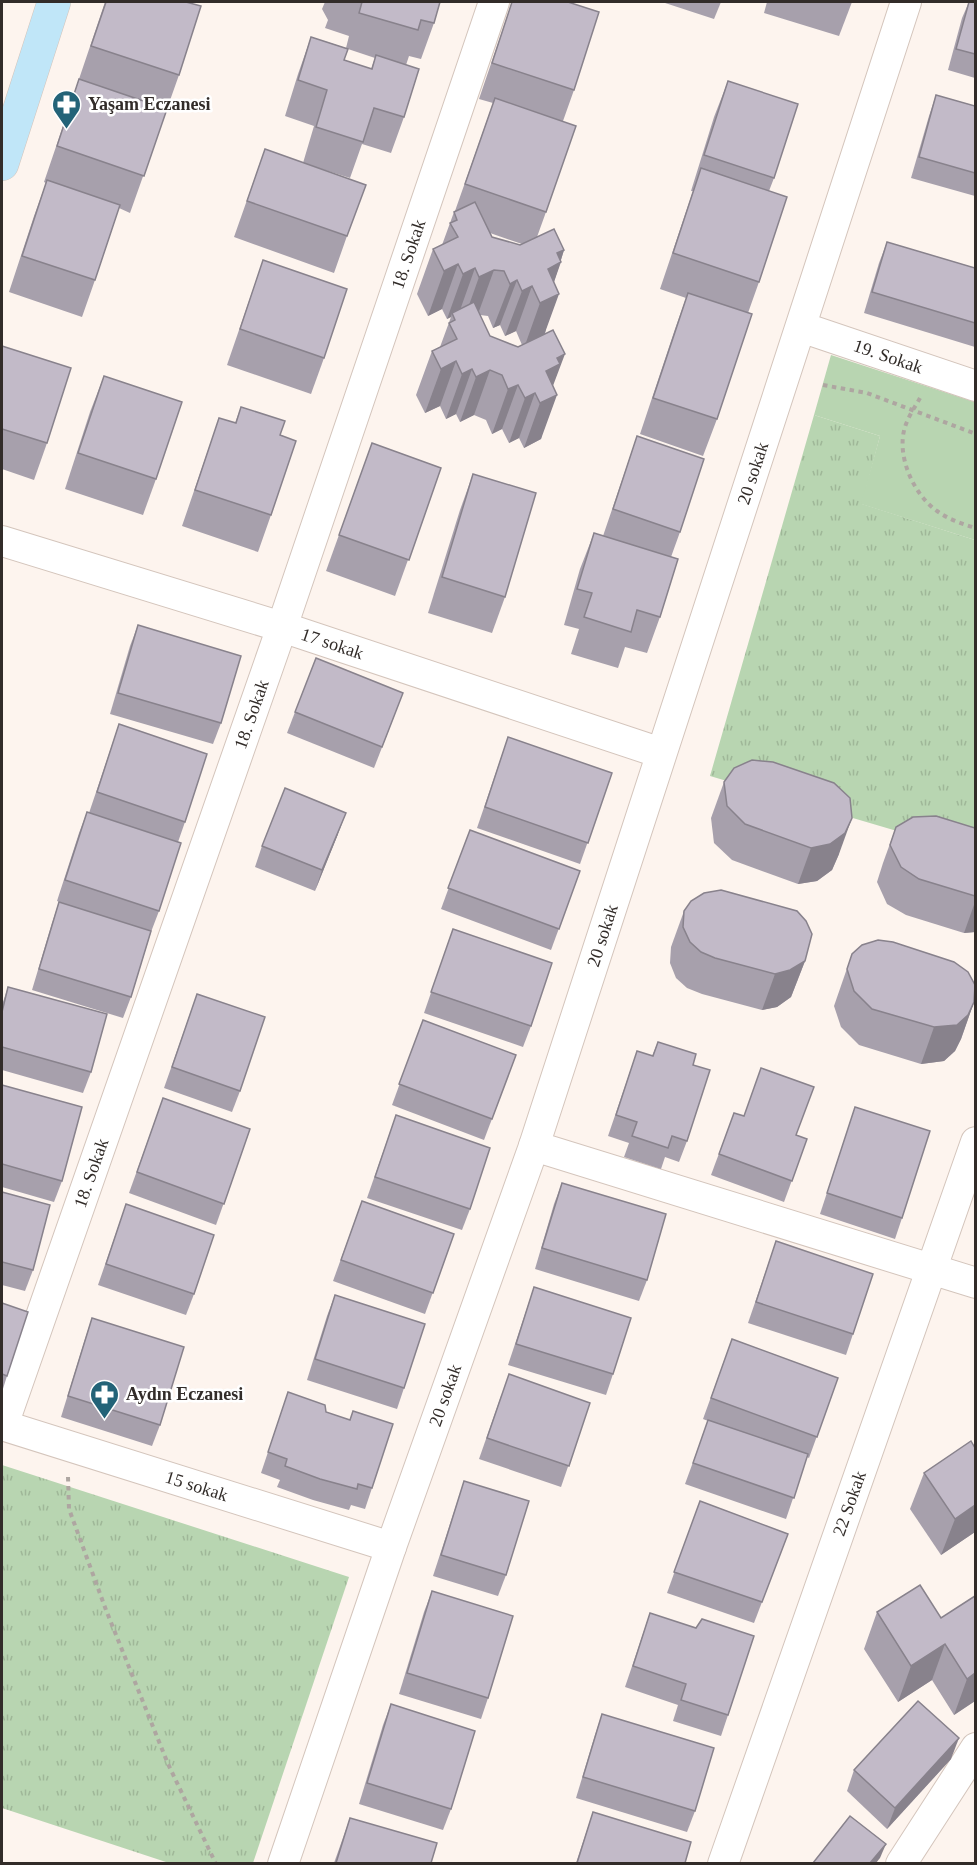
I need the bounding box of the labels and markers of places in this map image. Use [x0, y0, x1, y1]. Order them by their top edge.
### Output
pharmacy icon: Yaşam Eczanesi [51, 88, 83, 130]
place label: Yaşam Eczanesi [88, 94, 211, 114]
pharmacy icon: Aydın Eczanesi [89, 1378, 121, 1420]
place label: Aydın Eczanesi [126, 1384, 243, 1404]

